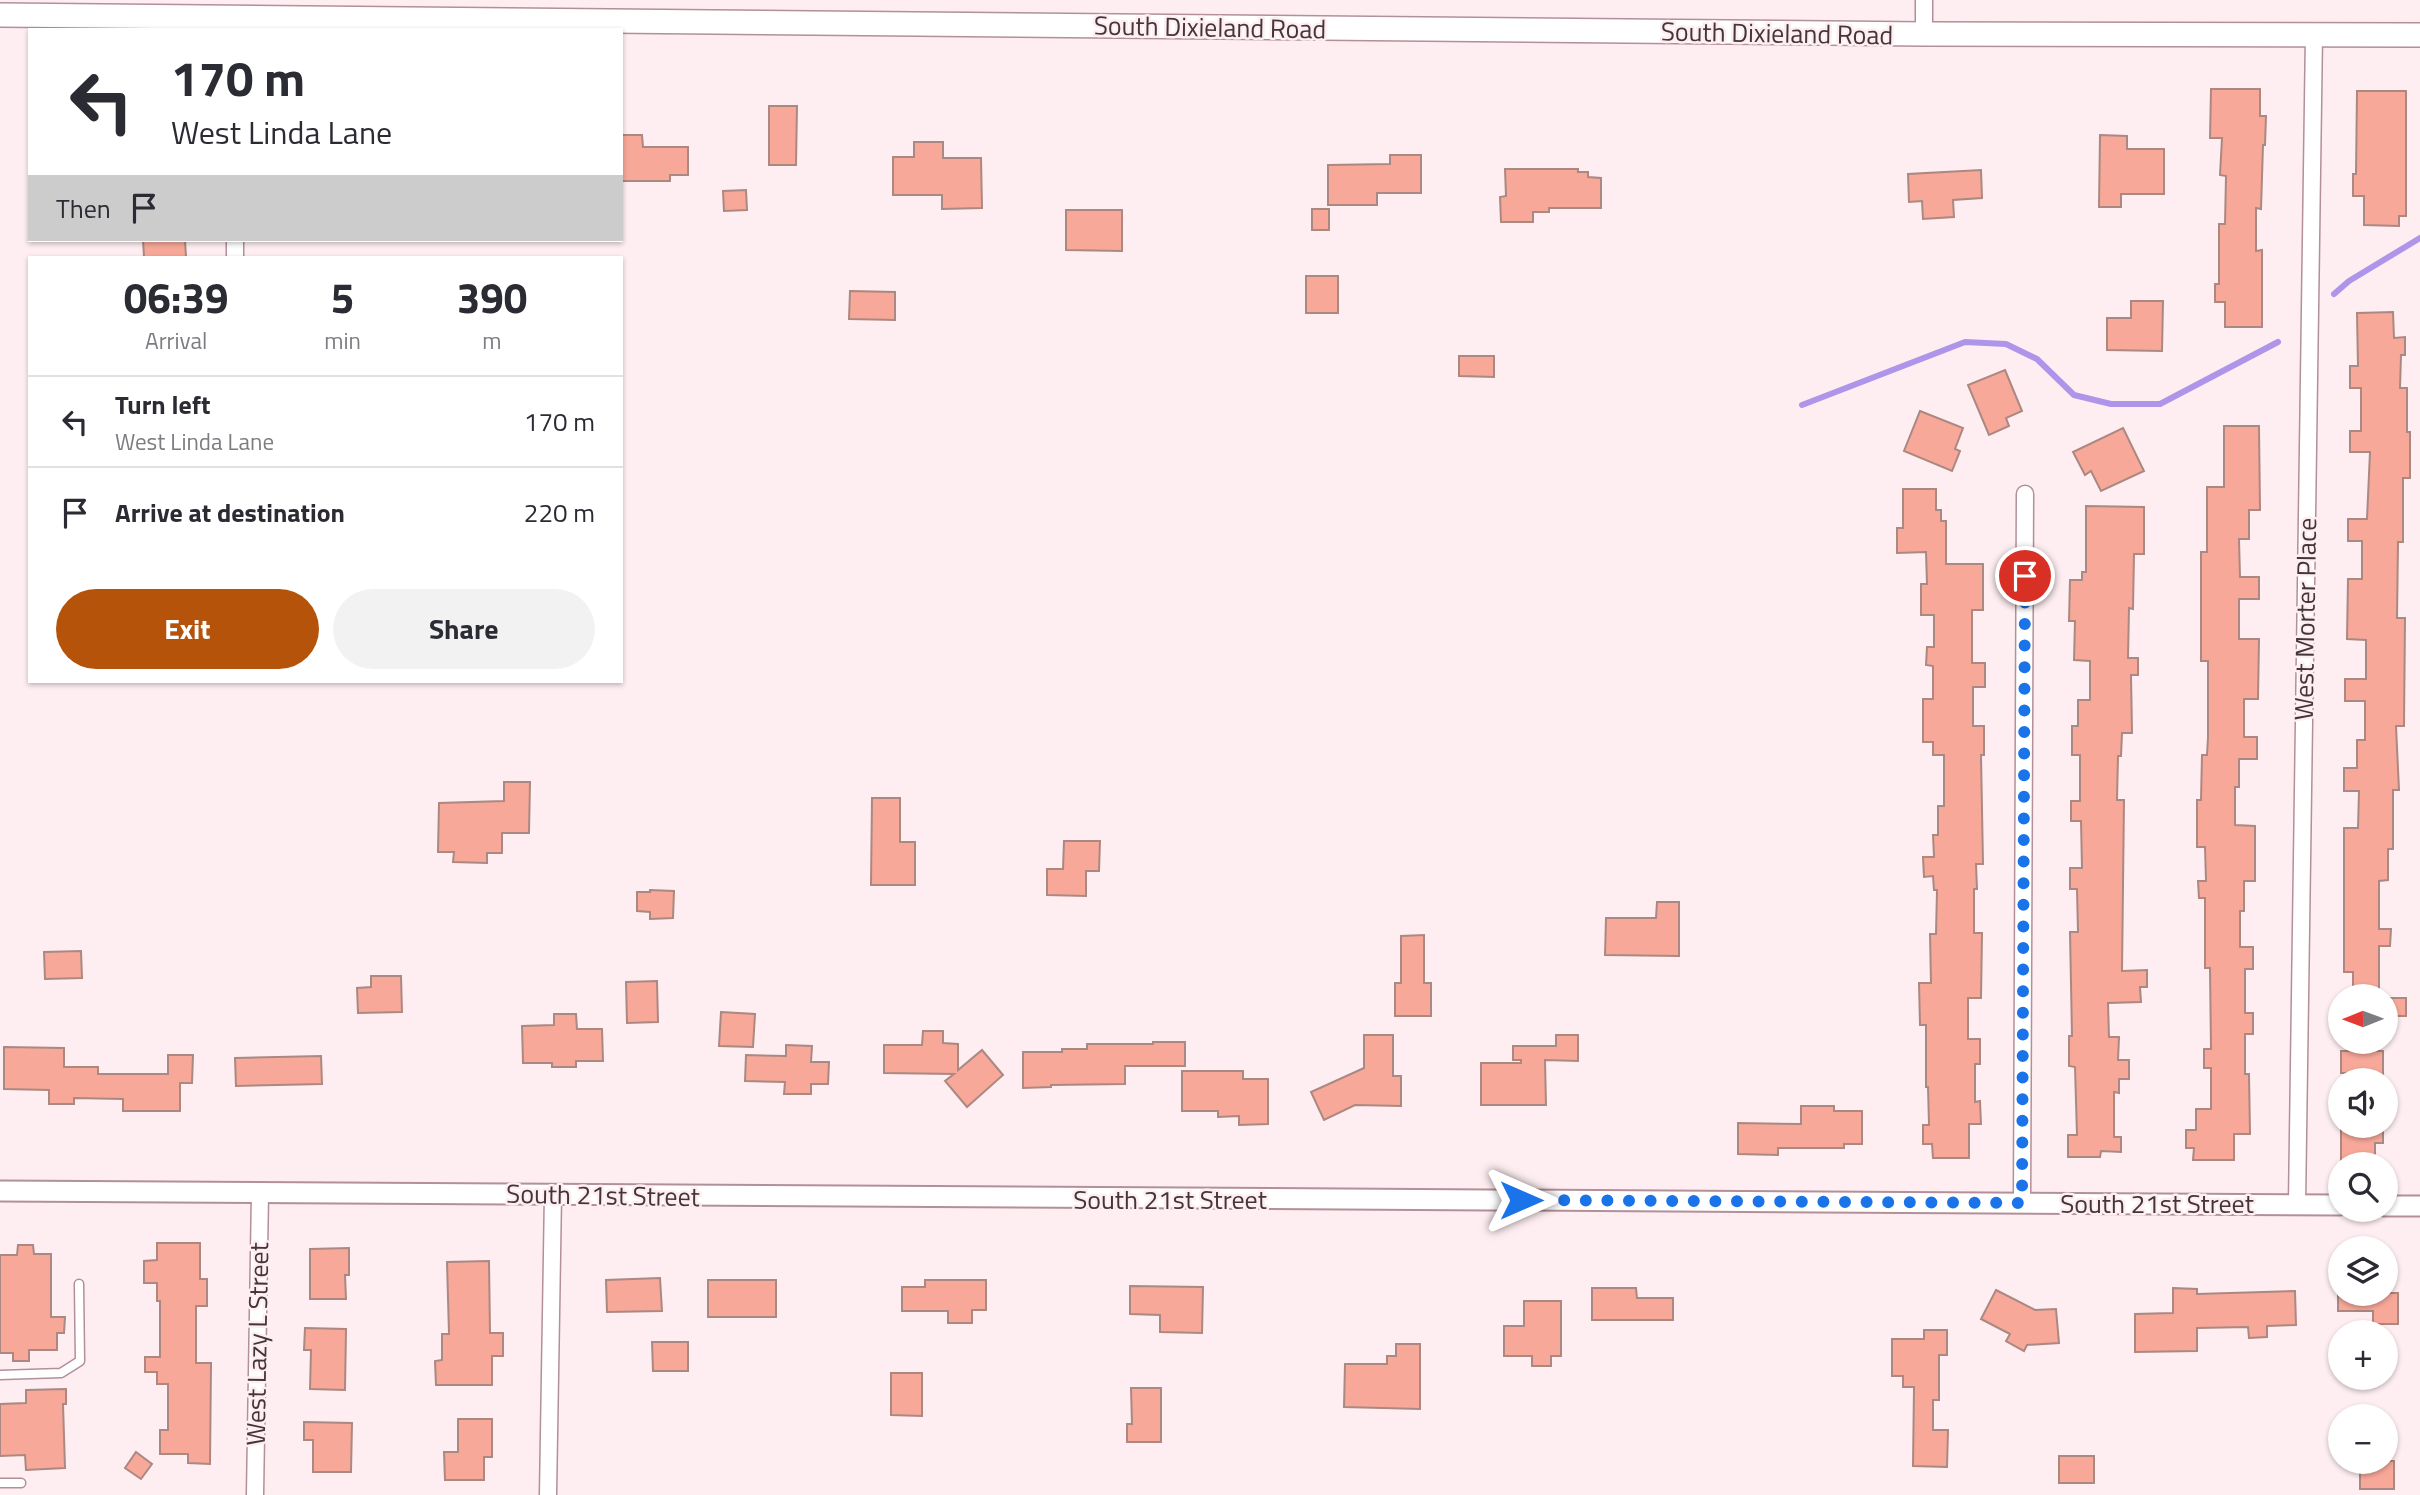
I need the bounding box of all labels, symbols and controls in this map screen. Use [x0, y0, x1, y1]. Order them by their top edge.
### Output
street label: South Dixieland Road [1094, 5, 1326, 49]
street label: South Dixieland Road [1661, 11, 1893, 55]
text: 170 m [171, 40, 305, 115]
icon: left [56, 56, 147, 147]
text: West Linda Lane [171, 108, 392, 156]
text: Then [56, 189, 111, 228]
icon: arrive [125, 189, 163, 227]
text: 06:39 [124, 265, 229, 329]
text: 5 [331, 265, 354, 329]
text: 390 [457, 265, 527, 329]
text: Arrival [145, 323, 207, 358]
text: min [324, 323, 361, 358]
text: m [482, 323, 502, 358]
text: Turn left [115, 385, 210, 424]
text: 170 m [524, 402, 595, 441]
icon: left [56, 403, 94, 441]
text: West Linda Lane [115, 424, 274, 459]
text: Arrive at destination [115, 493, 345, 532]
text: 220 m [524, 493, 595, 532]
icon: arrive [56, 494, 94, 532]
street label: West Morter Place [2284, 517, 2326, 721]
pin [1995, 546, 2055, 606]
icon: arrive [2006, 557, 2044, 595]
button: Exit [56, 589, 319, 669]
button: Share [333, 589, 595, 669]
north arrow [2328, 984, 2398, 1054]
map controls [2328, 984, 2398, 1474]
button: sound [2328, 1068, 2398, 1138]
button: search [2328, 1152, 2398, 1222]
position arrow [1484, 1163, 1558, 1237]
street label: South 21st Street [506, 1174, 700, 1216]
street label: South 21st Street [1073, 1180, 1267, 1219]
street label: South 21st Street [2060, 1184, 2254, 1223]
button: layers [2328, 1236, 2398, 1306]
street label: West Lazy L Street [236, 1242, 278, 1446]
button: + [2328, 1320, 2398, 1390]
button: − [2328, 1404, 2398, 1474]

